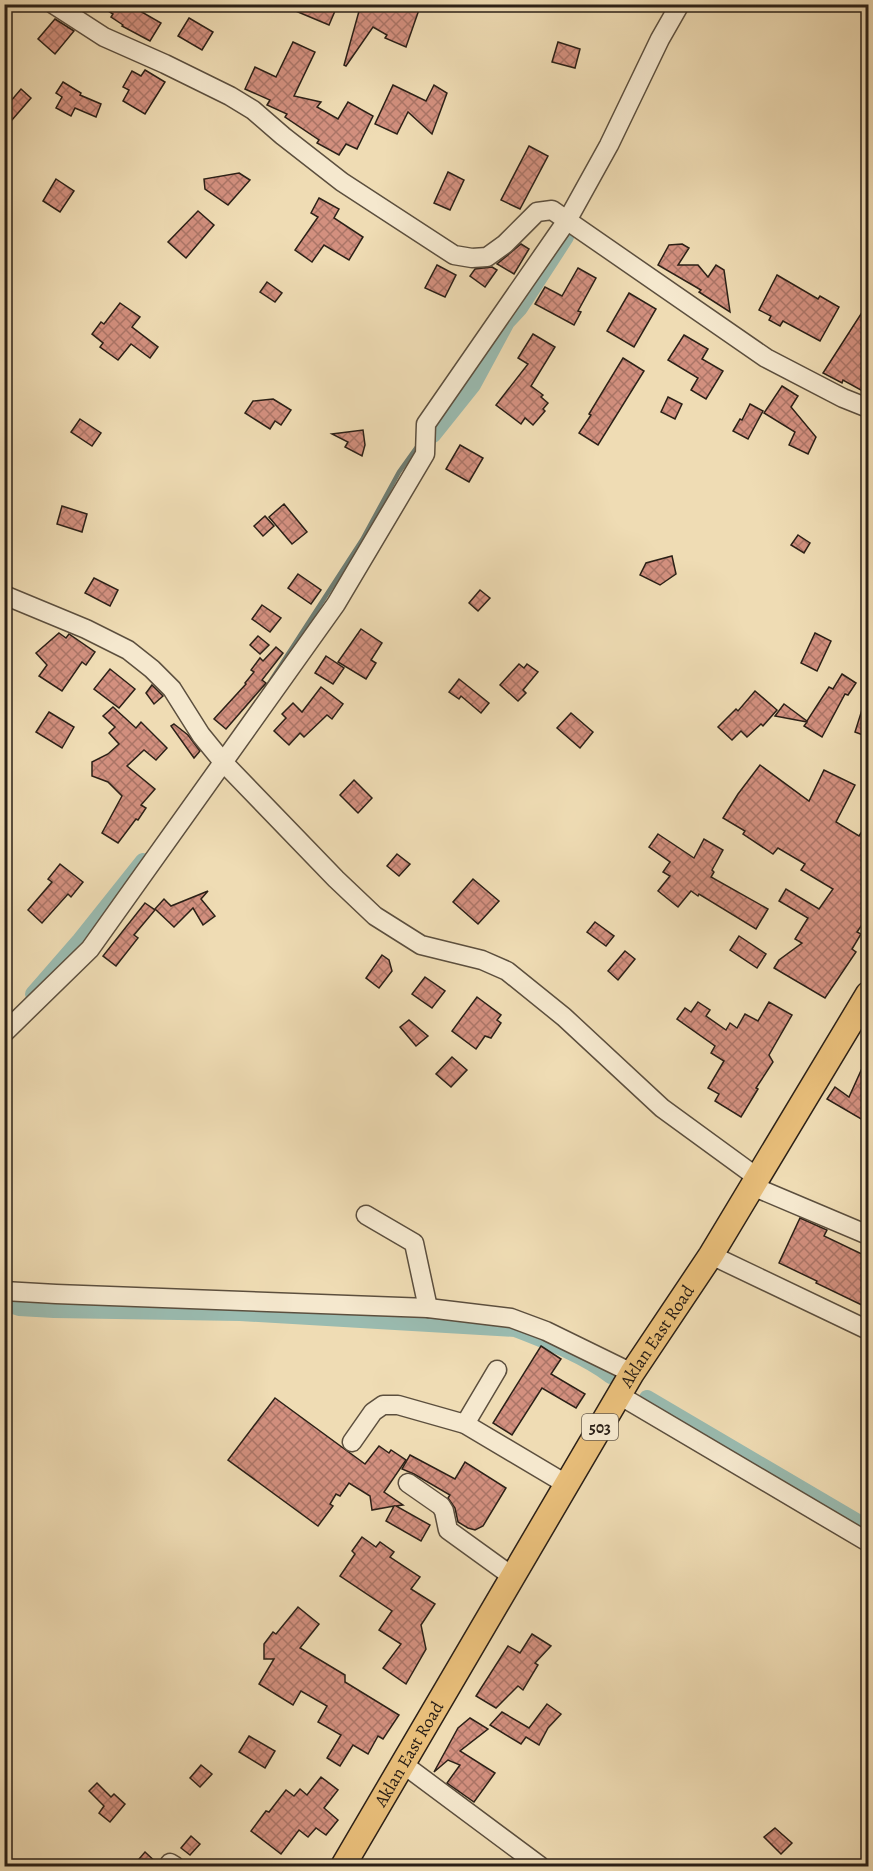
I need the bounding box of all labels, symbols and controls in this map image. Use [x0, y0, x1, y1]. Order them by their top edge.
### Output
street label: Aklan East Road [614, 1280, 700, 1393]
road number: 503 [582, 1414, 618, 1440]
street label: Aklan East Road [368, 1696, 449, 1812]

